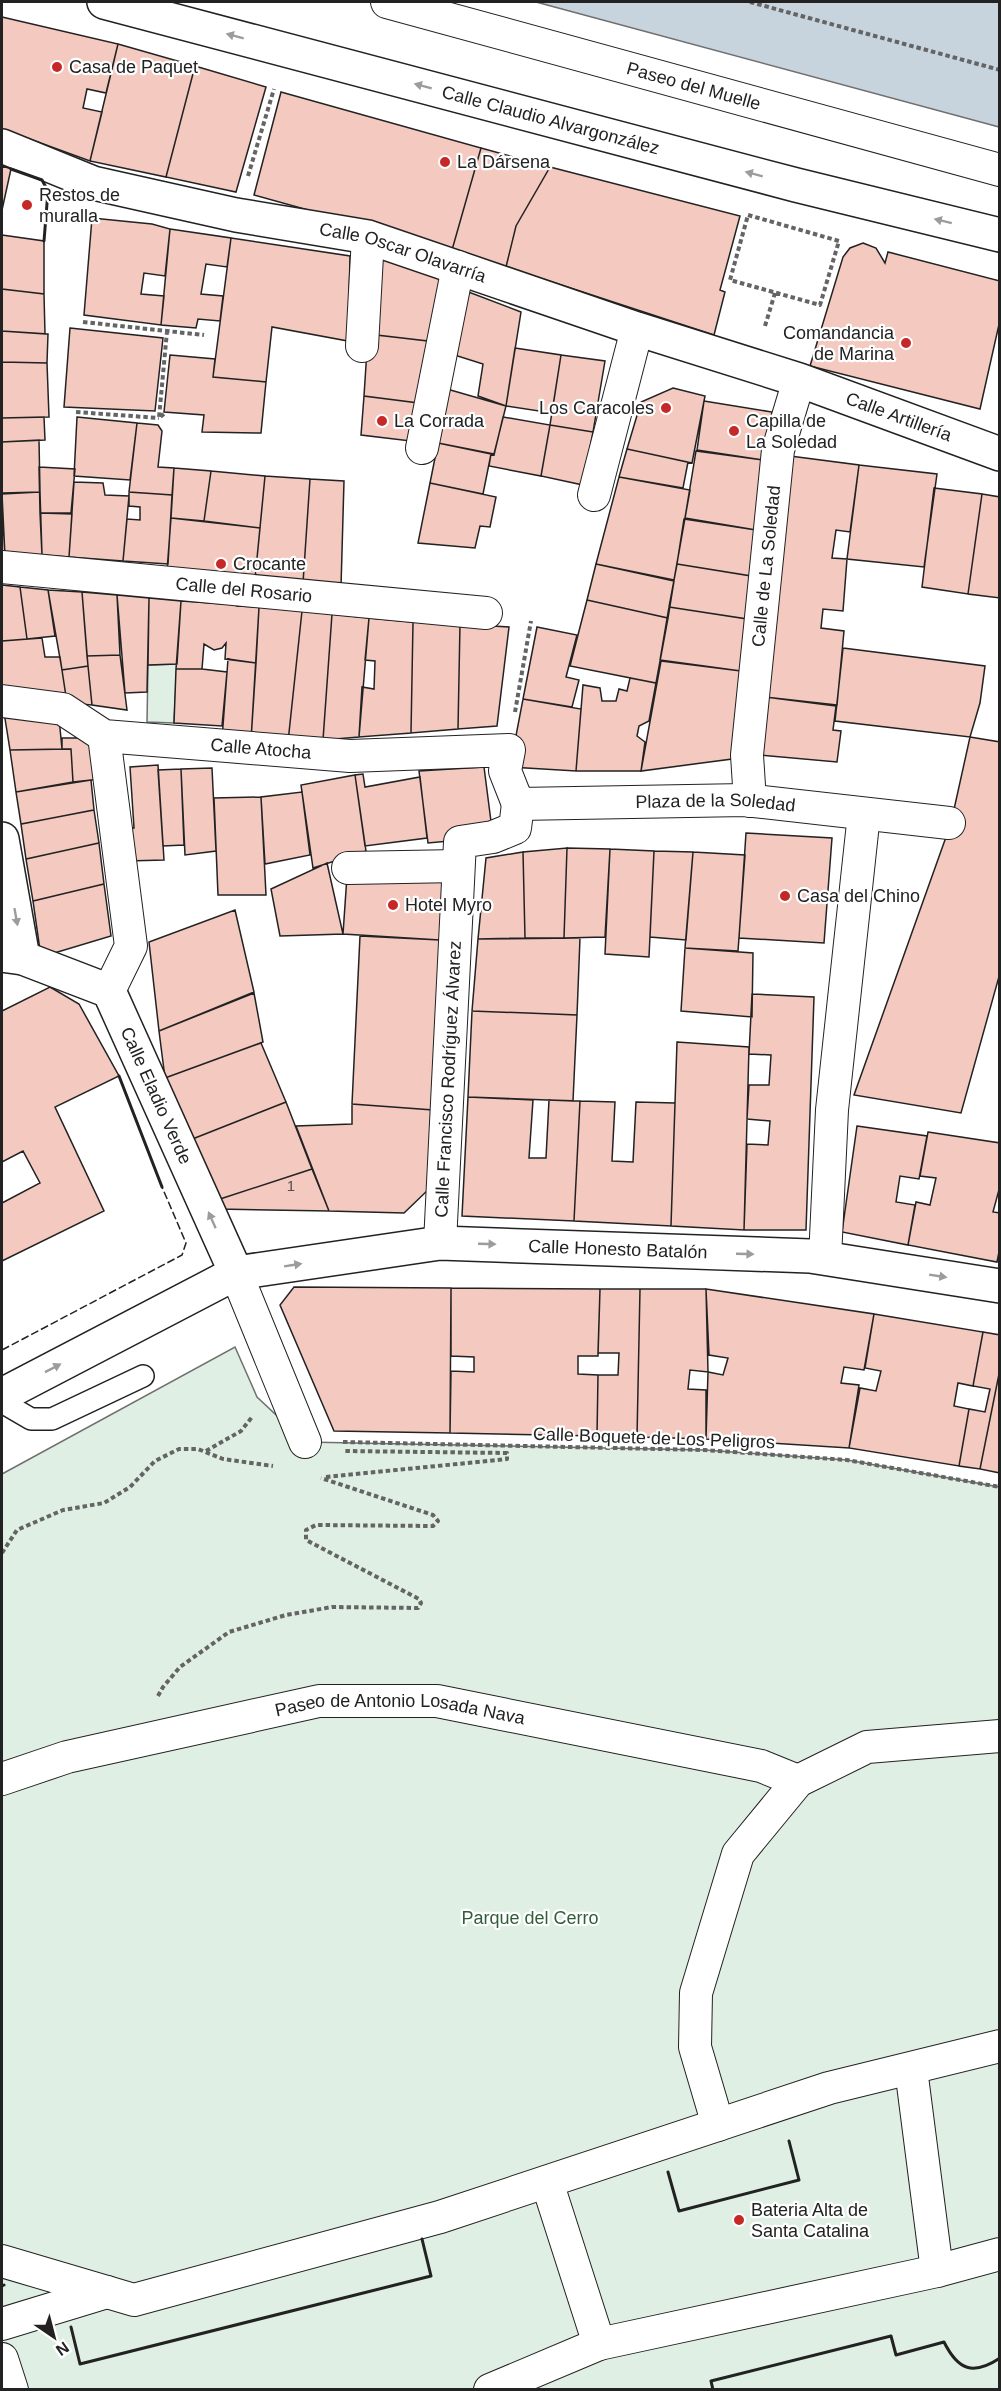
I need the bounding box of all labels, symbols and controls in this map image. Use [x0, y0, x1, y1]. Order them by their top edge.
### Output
one-way arrow [225, 31, 243, 40]
place label: Casa de Paquet [69, 57, 198, 77]
street label: Paseo del Muelle [624, 58, 763, 114]
marker: Casa de Paquet [50, 60, 64, 74]
one-way arrow [414, 81, 432, 90]
street label: Calle Claudio Alvargonzález [440, 82, 662, 158]
place label: La Dársena [457, 152, 551, 172]
marker: La Dársena [438, 155, 452, 169]
one-way arrow [744, 168, 763, 178]
place label: Restos de muralla [39, 185, 120, 226]
marker: Restos de muralla [20, 198, 34, 212]
one-way arrow [934, 216, 952, 226]
street label: Calle Oscar Olavarría [318, 219, 489, 287]
place label: Comandancia de Marina [783, 323, 895, 364]
marker: Comandancia de Marina [899, 336, 913, 350]
street label: Calle Artillería [843, 388, 955, 446]
place label: Los Caracoles [539, 398, 654, 418]
marker: Los Caracoles [659, 401, 673, 415]
place label: La Corrada [394, 411, 485, 431]
place label: Capilla de La Soledad [746, 411, 837, 452]
marker: La Corrada [375, 414, 389, 428]
marker: Capilla de La Soledad [727, 424, 741, 438]
street label: Calle de La Soledad [748, 484, 784, 648]
place label: Crocante [233, 554, 306, 574]
marker: Crocante [214, 557, 228, 571]
street label: Calle del Rosario [175, 574, 313, 606]
street label: Calle Atocha [210, 735, 313, 763]
street label: Plaza de la Soledad [635, 790, 796, 816]
place label: Casa del Chino [797, 886, 920, 906]
marker: Casa del Chino [778, 889, 792, 903]
place label: Hotel Myro [405, 895, 492, 915]
marker: Hotel Myro [386, 898, 400, 912]
one-way arrow [11, 908, 20, 927]
street label: Calle Francisco Rodríguez Álvarez [431, 940, 465, 1218]
street label: Calle Eladio Verde [117, 1024, 196, 1167]
house number: 1 [287, 1177, 295, 1194]
one-way arrow [206, 1211, 216, 1229]
street label: Calle Honesto Batalón [528, 1236, 708, 1262]
one-way arrow [477, 1240, 496, 1249]
one-way arrow [735, 1249, 754, 1258]
one-way arrow [284, 1260, 303, 1269]
one-way arrow [929, 1272, 948, 1281]
one-way arrow [45, 1363, 62, 1373]
street label: Calle Boquete de Los Peligros [533, 1424, 775, 1452]
street label: Paseo de Antonio Losada Nava [273, 1691, 528, 1729]
park label: Parque del Cerro [461, 1908, 599, 1928]
place label: Bateria Alta de Santa Catalina [751, 2200, 870, 2241]
marker: Bateria Alta de Santa Catalina [732, 2213, 746, 2227]
north arrow [24, 2307, 84, 2367]
text: N [53, 2339, 72, 2359]

